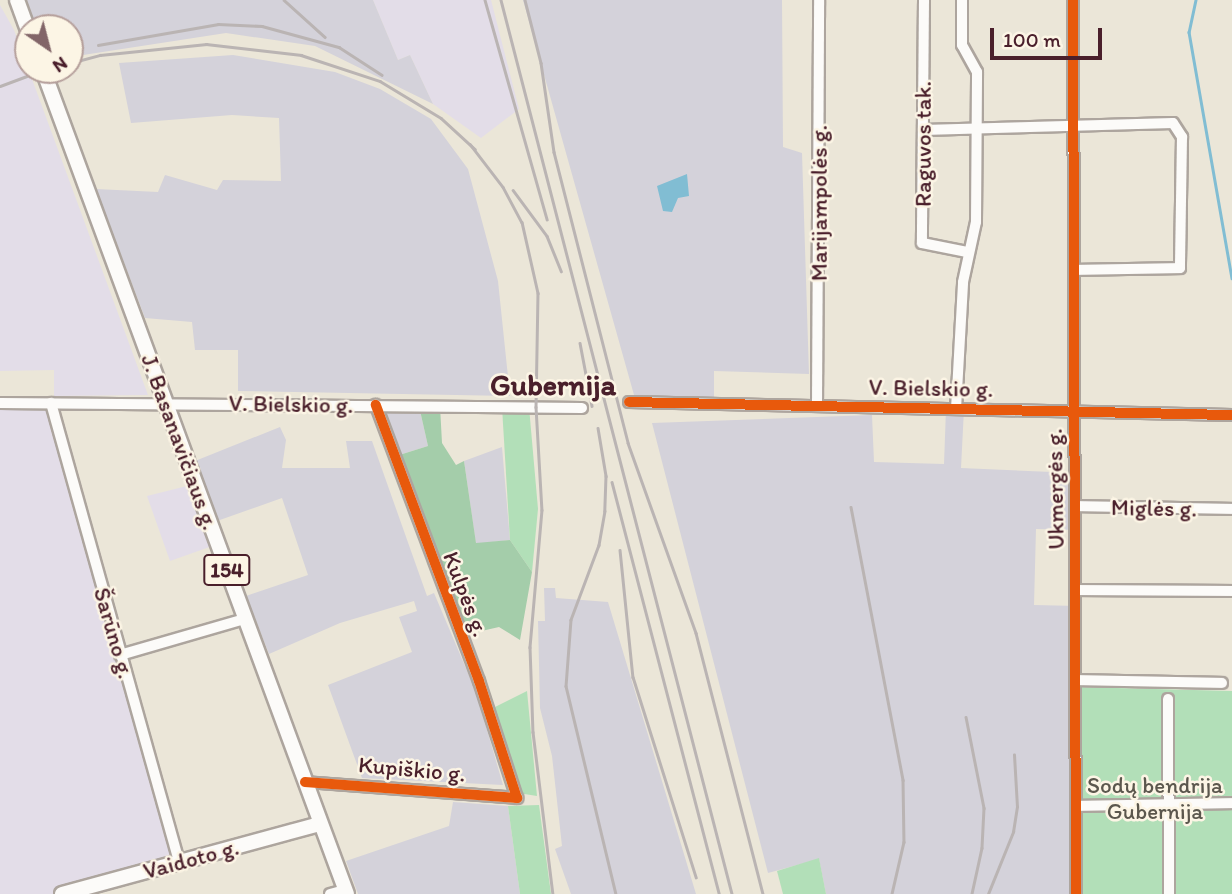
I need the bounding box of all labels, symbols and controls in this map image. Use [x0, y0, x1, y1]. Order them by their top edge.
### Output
north arrow [14, 14, 84, 84]
scale bar [994, 14, 1106, 58]
text: 100 m [1003, 27, 1061, 52]
text: N [48, 52, 72, 78]
street label: Raguvos tak. [909, 81, 937, 207]
street label: Marijampolės g. [805, 125, 833, 281]
street label: J. Basanavičiaus g. [135, 350, 225, 534]
district label: Gubernija [490, 367, 616, 403]
street label: V. Bielskio g. [868, 373, 994, 403]
street label: V. Bielskio g. [228, 389, 354, 419]
street label: Ukmergės g. [1040, 428, 1070, 550]
street label: Miglės g. [1111, 493, 1197, 523]
street label: Kulpės g. [437, 548, 495, 640]
road number: 154 [202, 552, 252, 588]
street label: Šarūno g. [88, 584, 140, 682]
street label: Kupiškio g. [357, 751, 467, 787]
park label: Sodų bendrija Gubernija [1087, 771, 1223, 825]
street label: Vaidoto g. [140, 833, 242, 885]

